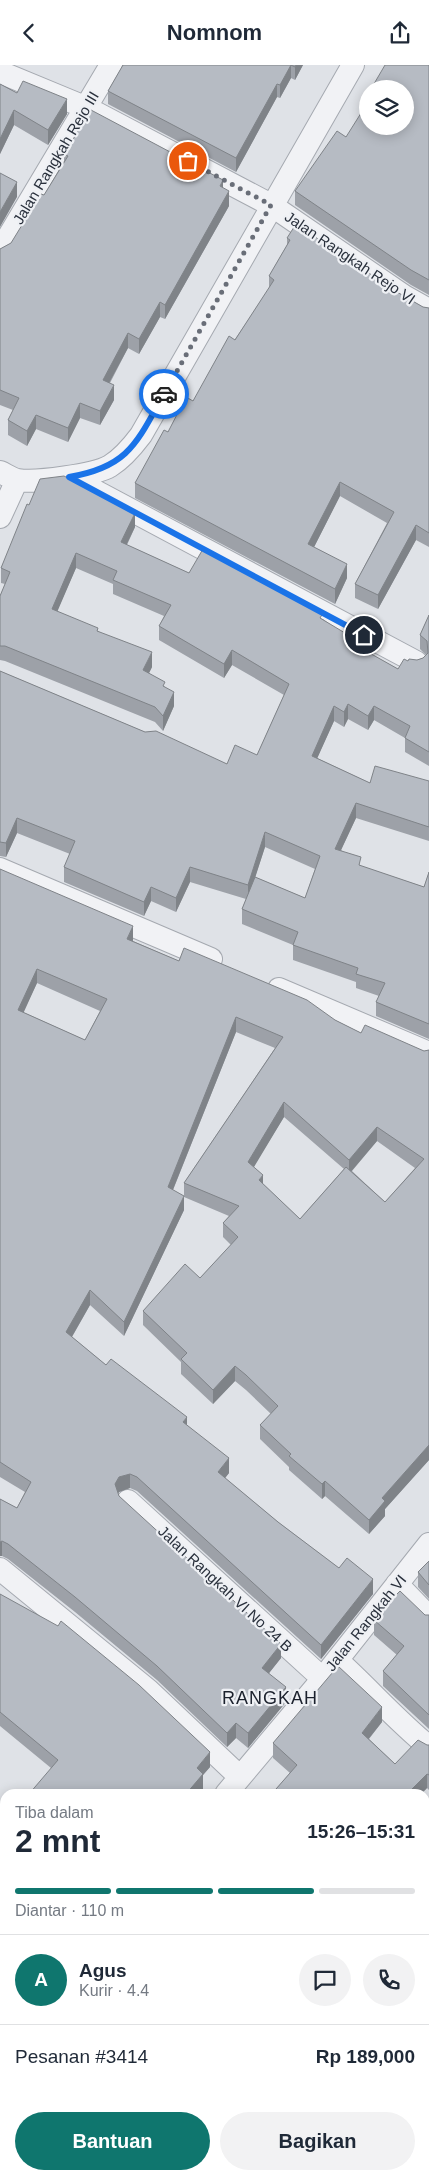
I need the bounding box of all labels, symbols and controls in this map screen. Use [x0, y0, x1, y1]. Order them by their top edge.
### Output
icon: back [15, 19, 43, 47]
icon: share [386, 19, 414, 47]
text: Nomnom [167, 20, 262, 45]
map controls [359, 80, 414, 135]
button: layers [359, 80, 414, 135]
street label: Jalan Rangkah Rejo III [9, 88, 102, 227]
pin [167, 140, 209, 182]
icon: bag [174, 147, 202, 175]
street label: Jalan Rangkah Rejo VI [282, 208, 419, 308]
courier [139, 369, 189, 419]
icon: car [150, 380, 178, 408]
pin [343, 614, 385, 656]
icon: home [350, 621, 378, 649]
street label: Jalan Rangkah VI No 24 B [155, 1522, 296, 1655]
street label: Jalan Rangkah VI [322, 1571, 409, 1674]
district label: RANGKAH [222, 1688, 318, 1708]
text: Tiba dalam [15, 1804, 94, 1821]
text: 15:26–15:31 [307, 1821, 415, 1842]
text: 2 mnt [15, 1823, 100, 1859]
text: Diantar · 110 m [15, 1902, 124, 1919]
button: chat [299, 1954, 351, 2006]
button: phone [363, 1954, 415, 2006]
text: Agus [79, 1960, 127, 1981]
text: A [34, 1969, 48, 1990]
text: Kurir · 4.4 [79, 1982, 149, 1999]
text: Pesanan #3414 [15, 2046, 148, 2067]
text: Rp 189,000 [316, 2046, 415, 2067]
button: Bantuan [15, 2112, 210, 2170]
button: Bagikan [220, 2112, 415, 2170]

